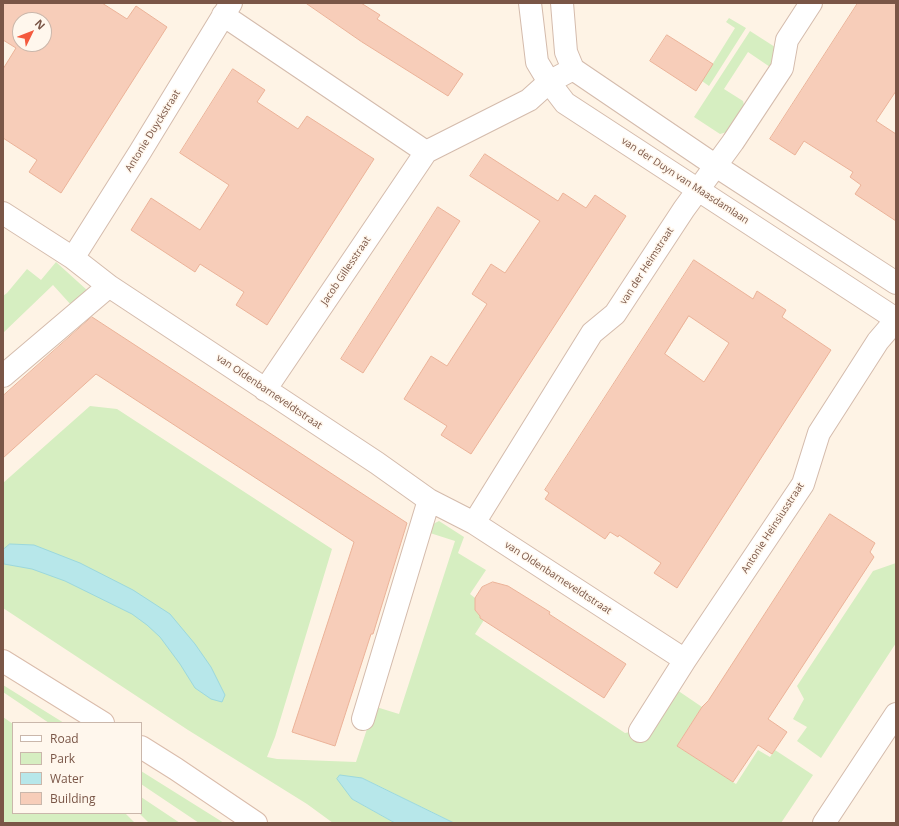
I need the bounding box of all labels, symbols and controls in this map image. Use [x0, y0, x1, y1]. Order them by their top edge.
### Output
north arrow [12, 12, 52, 52]
text: N [32, 16, 49, 33]
street label: Antonie Duyckstraat [123, 88, 183, 174]
street label: van der Duyn van Maasdamlaan [619, 135, 751, 227]
street label: van der Heimstraat [618, 225, 676, 307]
street label: Jacob Gillesstraat [319, 234, 373, 308]
street label: van Oldenbarneveldtstraat [214, 352, 324, 432]
street label: Antonie Heinsiusstraat [739, 480, 807, 576]
street label: van Oldenbarneveldtstraat [502, 539, 614, 617]
legend [12, 722, 142, 814]
text: Road [50, 730, 79, 747]
text: Park [50, 750, 75, 767]
text: Water [50, 770, 84, 787]
text: Building [50, 790, 95, 807]

